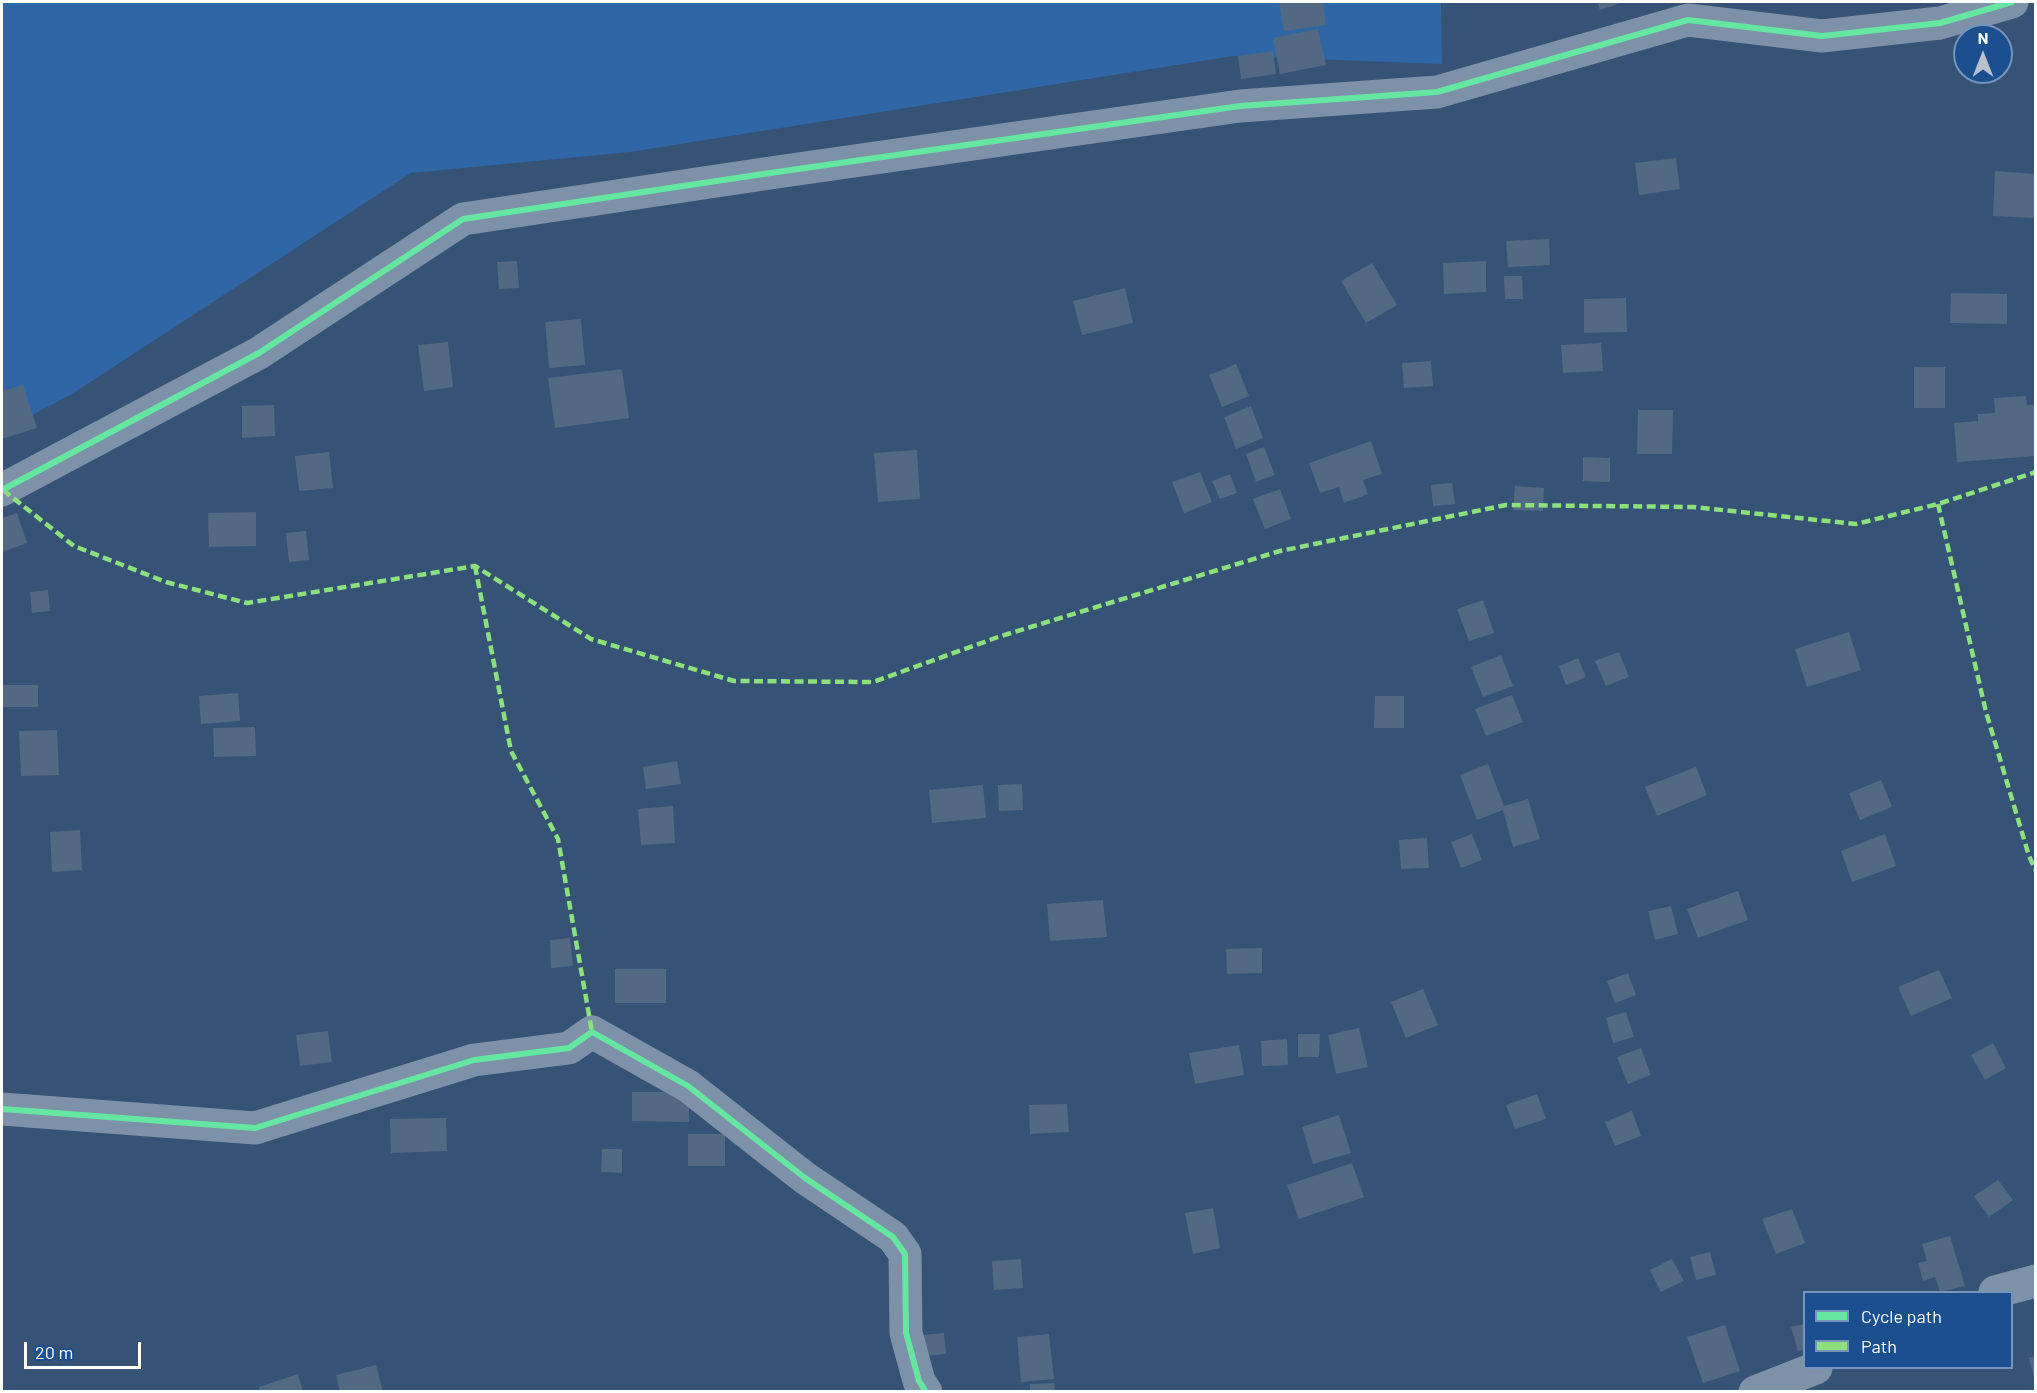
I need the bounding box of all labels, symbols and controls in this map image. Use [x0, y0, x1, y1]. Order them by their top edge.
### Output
north arrow [1953, 24, 2013, 84]
text: N [1978, 28, 1988, 47]
legend [1803, 1291, 2013, 1369]
text: Cycle path [1861, 1305, 1942, 1327]
scale bar [27, 1330, 144, 1368]
text: Path [1861, 1335, 1897, 1357]
text: 20 m [35, 1341, 73, 1363]

